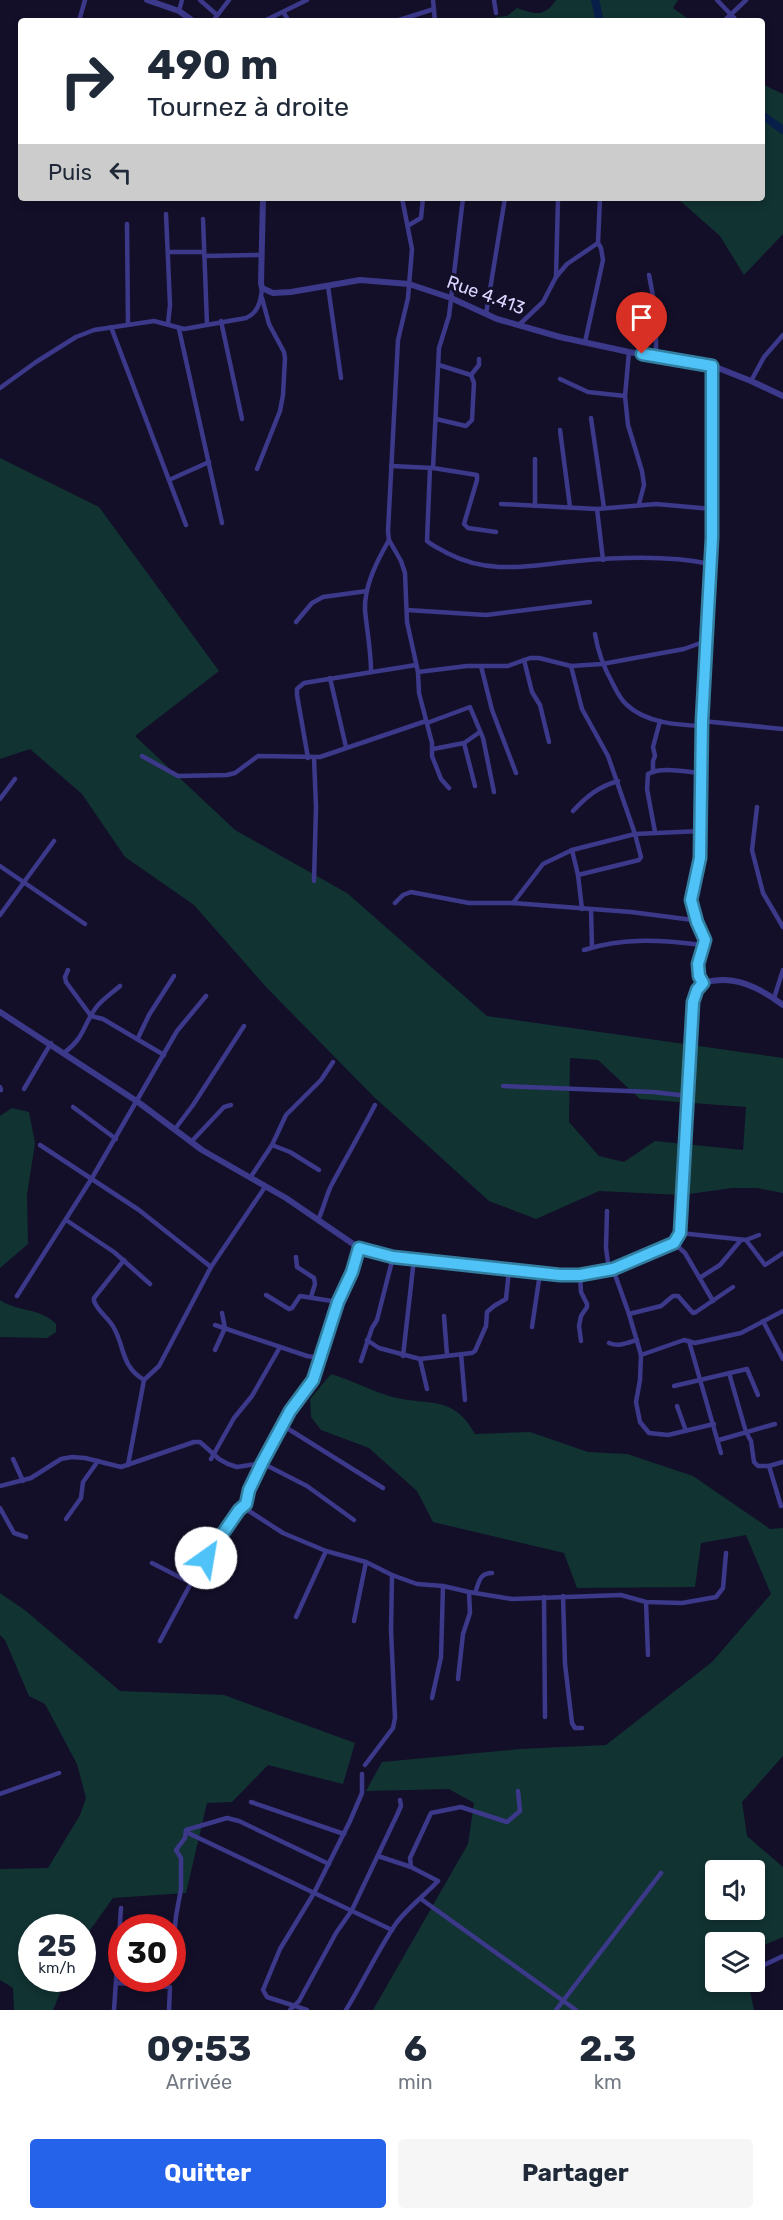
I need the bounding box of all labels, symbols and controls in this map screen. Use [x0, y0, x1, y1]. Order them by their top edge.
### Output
text: 490 m [147, 40, 278, 90]
icon: right [48, 42, 126, 120]
text: Tournez à droite [147, 91, 349, 123]
icon: left [104, 156, 137, 189]
text: Puis [48, 159, 92, 186]
street label: Rue 4.413 [444, 271, 528, 319]
pin [616, 292, 667, 354]
icon: arrive [625, 301, 658, 334]
position arrow [174, 1526, 238, 1590]
map controls [705, 1860, 765, 1992]
button: sound [705, 1860, 765, 1920]
speed limit sign: 30 [108, 1914, 186, 1992]
text: 25 [38, 1928, 76, 1964]
button: layers [705, 1932, 765, 1992]
text: km/h [38, 1959, 76, 1977]
text: 09:53 [146, 2027, 252, 2070]
text: 6 [404, 2027, 427, 2070]
text: 2.3 [579, 2027, 637, 2070]
text: Arrivée [166, 2070, 232, 2094]
text: min [398, 2070, 433, 2094]
text: km [594, 2070, 622, 2094]
button: Quitter [30, 2139, 386, 2208]
button: Partager [398, 2139, 753, 2208]

